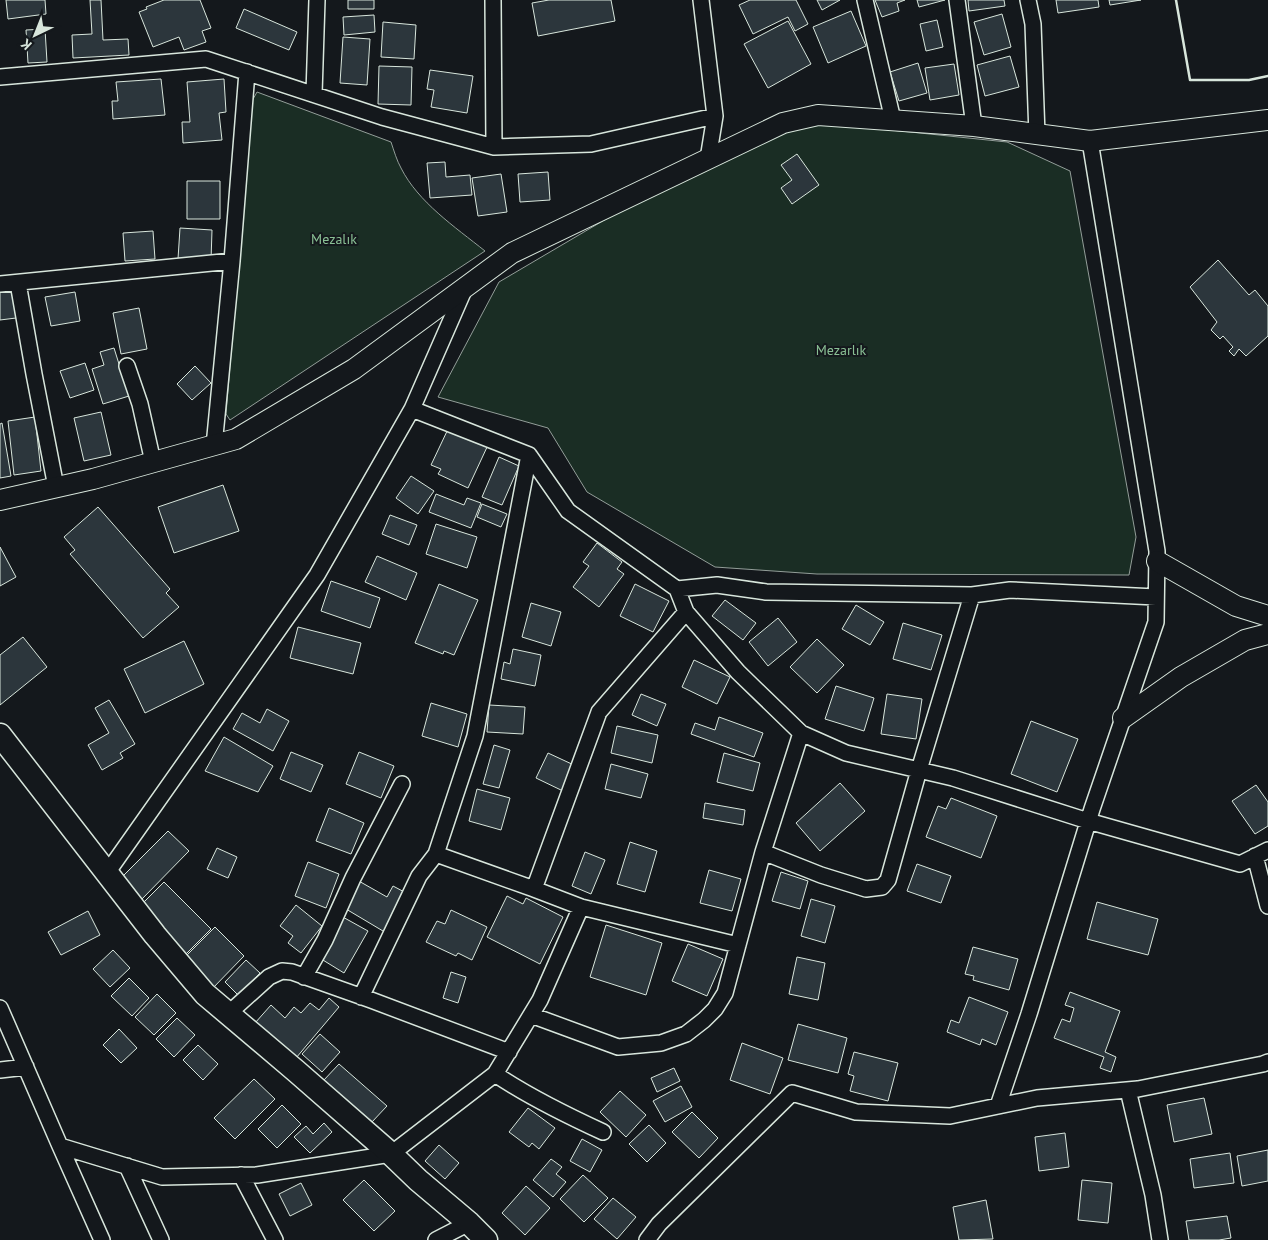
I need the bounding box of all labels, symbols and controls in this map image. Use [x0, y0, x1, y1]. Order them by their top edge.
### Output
north arrow [10, 10, 60, 60]
text: K [17, 35, 35, 54]
park label: Mezalık [311, 230, 357, 248]
park label: Mezarlık [816, 341, 867, 359]

